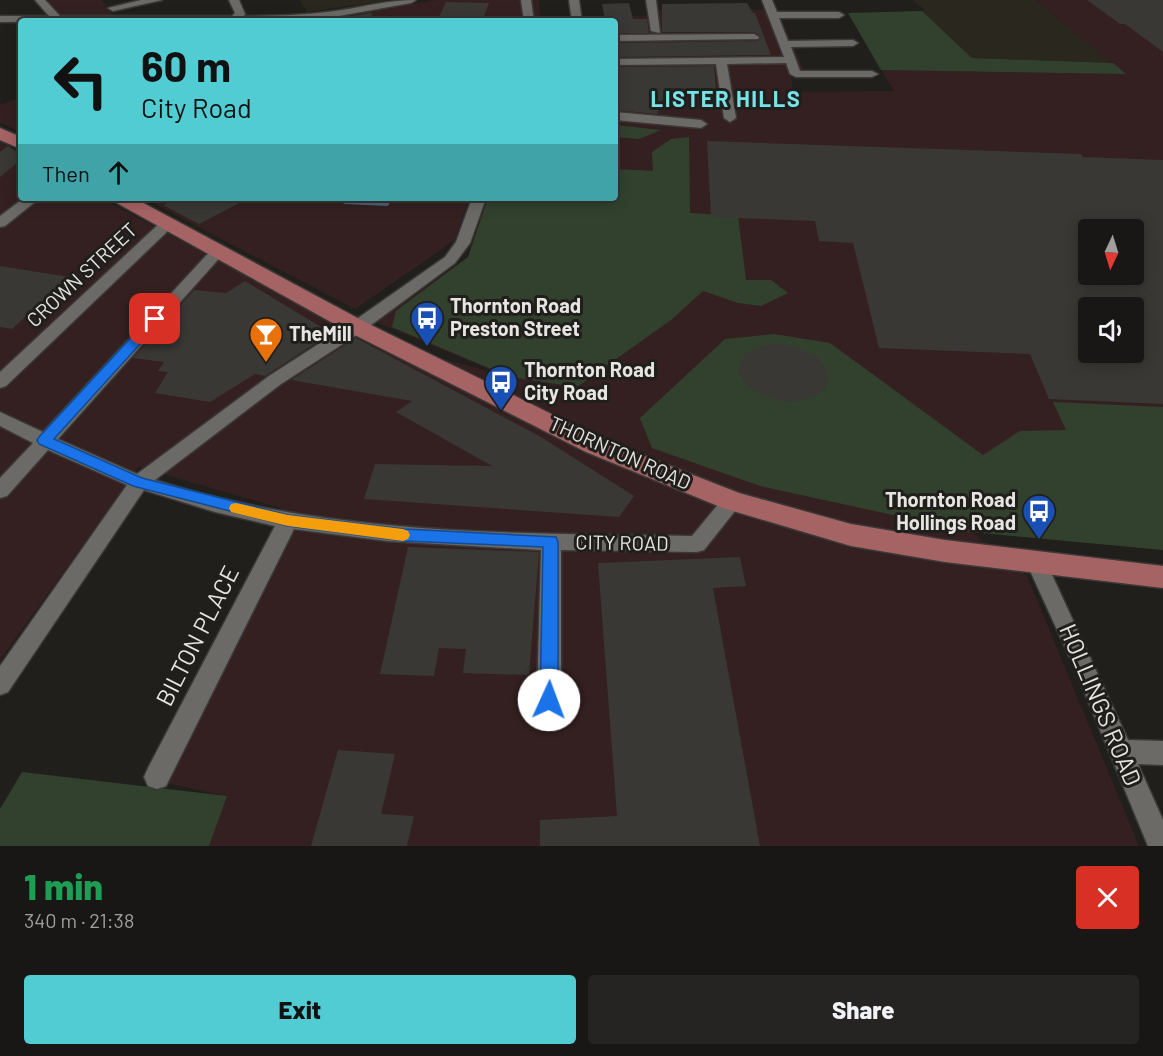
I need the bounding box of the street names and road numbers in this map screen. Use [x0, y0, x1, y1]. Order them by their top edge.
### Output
street label: CROWN STREET [21, 217, 141, 331]
street label: THORNTON ROAD [546, 410, 695, 494]
street label: CITY ROAD [575, 529, 669, 555]
street label: BILTON PLACE [149, 560, 244, 710]
street label: HOLLINGS ROAD [1054, 619, 1148, 790]

